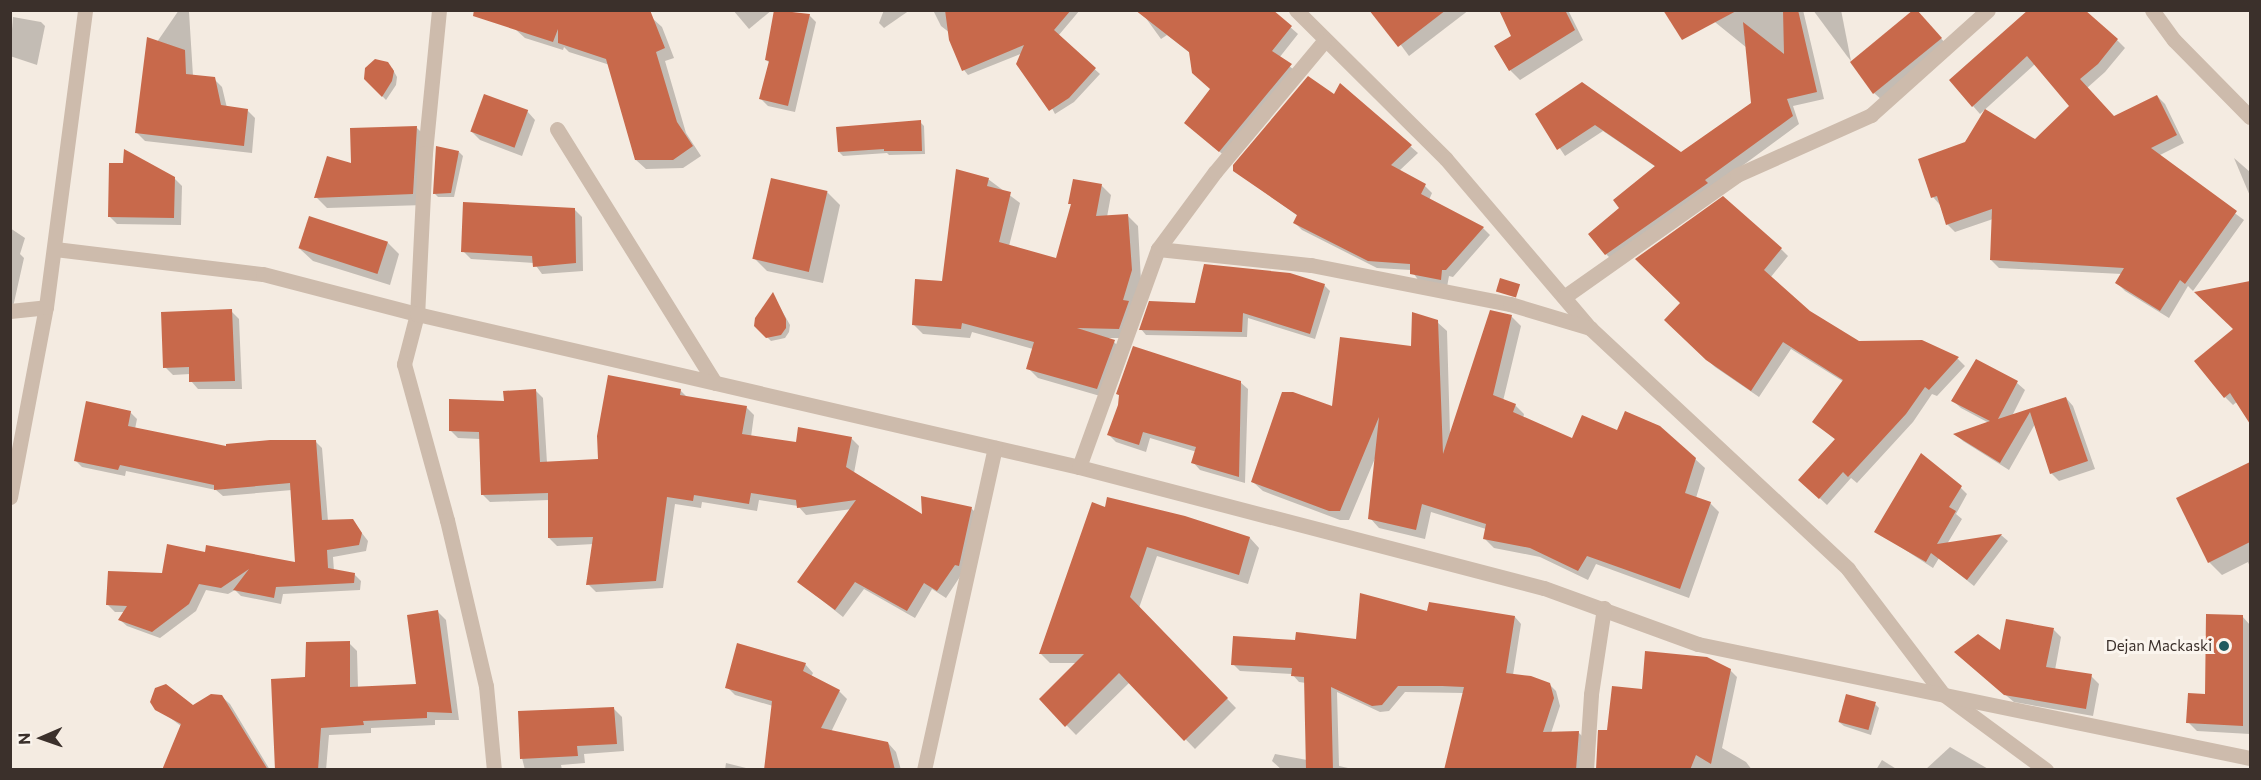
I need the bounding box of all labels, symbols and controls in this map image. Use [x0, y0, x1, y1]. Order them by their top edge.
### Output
place label: Dejan Mackaski [2106, 637, 2212, 655]
marker: Dejan Mackaski [2217, 639, 2231, 653]
north arrow [12, 708, 72, 768]
text: N [14, 732, 33, 745]

